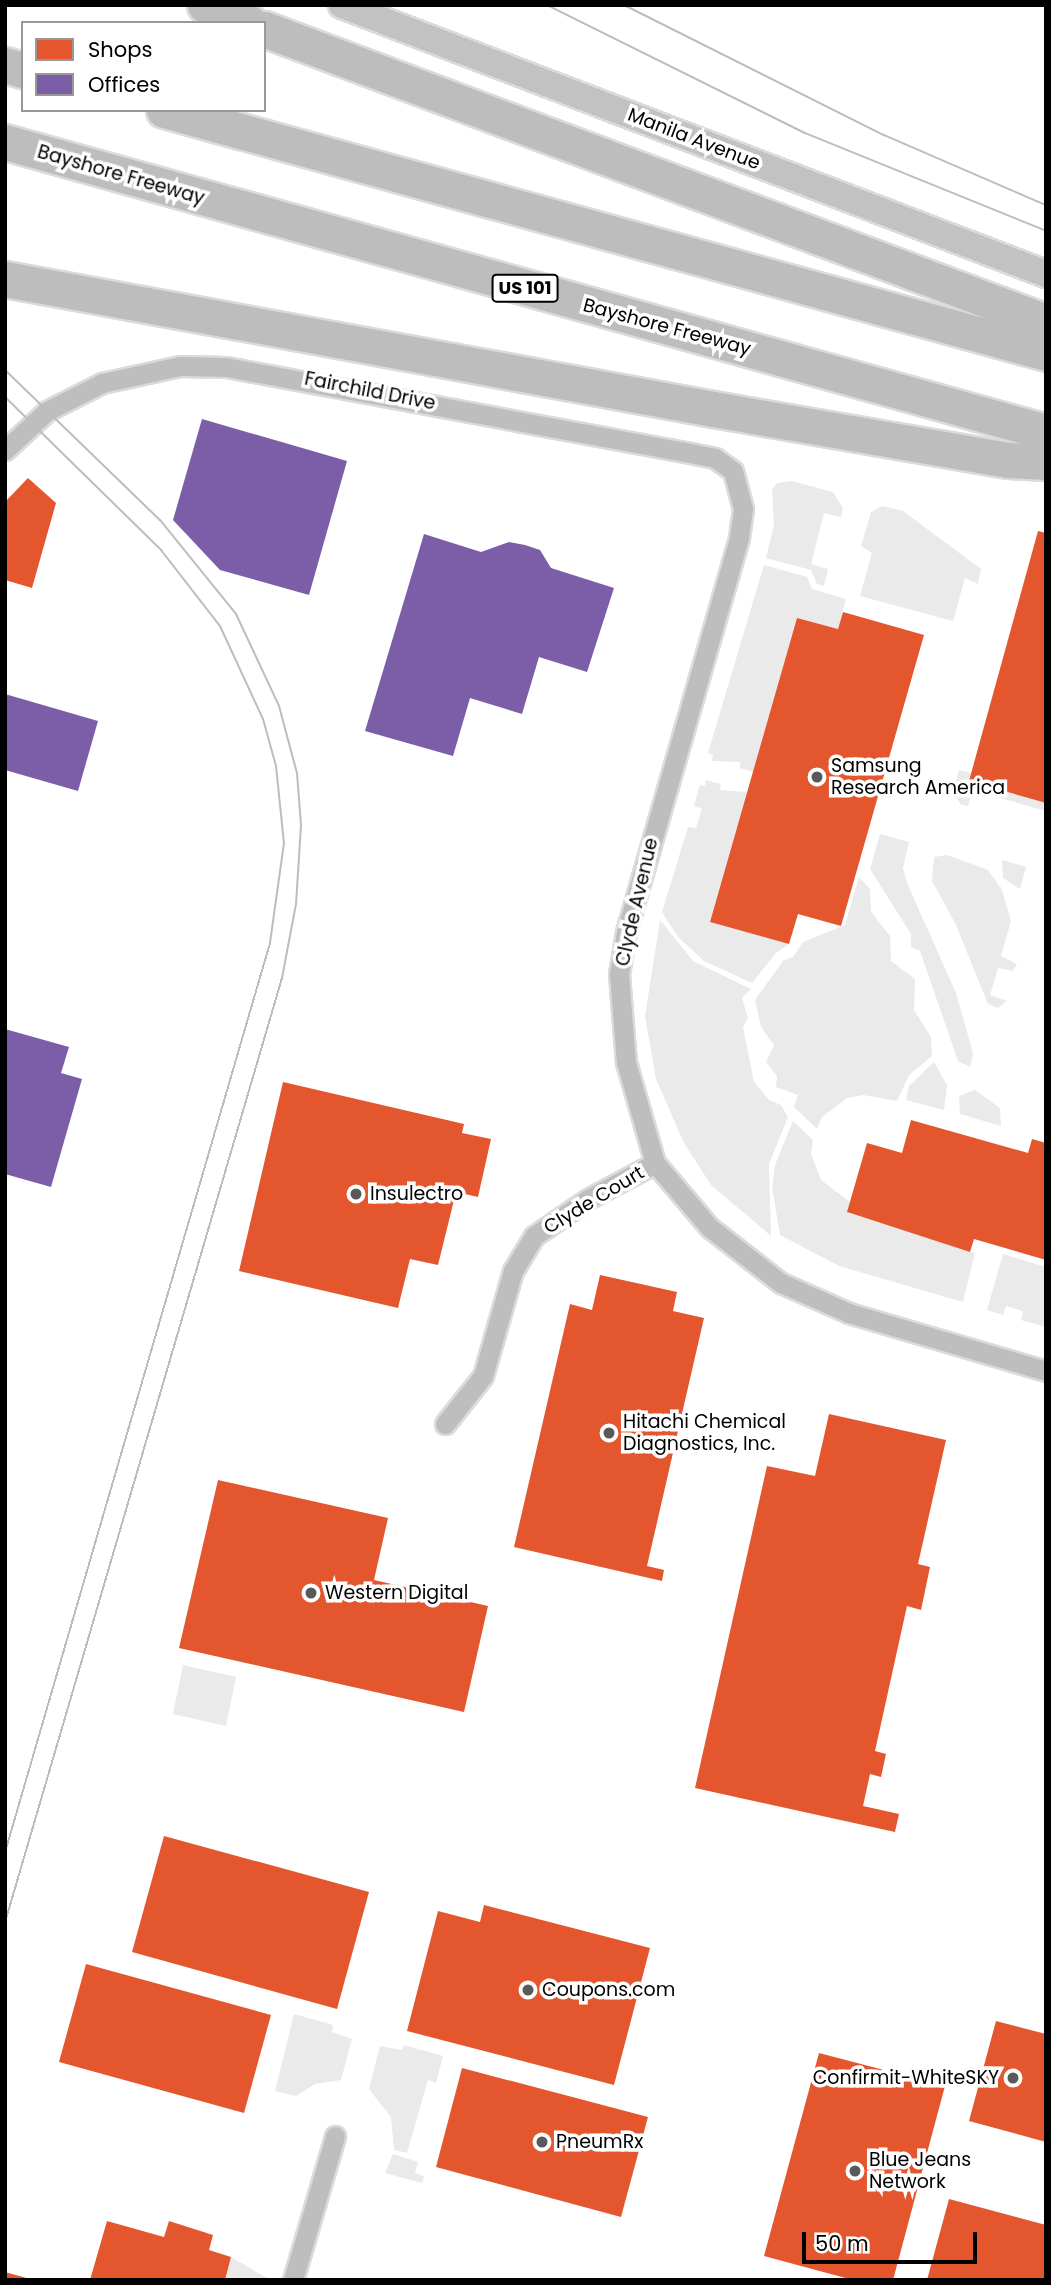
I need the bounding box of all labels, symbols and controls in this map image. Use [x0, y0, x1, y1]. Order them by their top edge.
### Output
legend [21, 21, 266, 112]
text: Shops [88, 35, 152, 64]
text: Offices [88, 70, 160, 99]
street label: Manila Avenue [625, 103, 763, 175]
street label: Bayshore Freeway [35, 140, 207, 210]
road number: US 101 [490, 274, 560, 302]
street label: Bayshore Freeway [581, 294, 753, 360]
street label: Fairchild Drive [303, 367, 437, 415]
place label: Samsung Research America [831, 755, 1005, 799]
marker: Samsung Research America [809, 769, 825, 785]
street label: Clyde Avenue [611, 836, 663, 968]
street label: Clyde Court [540, 1161, 648, 1239]
place label: Insulectro [370, 1183, 463, 1205]
marker: Insulectro [348, 1186, 364, 1202]
place label: Hitachi Chemical Diagnostics, Inc. [623, 1411, 786, 1455]
marker: Hitachi Chemical Diagnostics, Inc. [601, 1425, 617, 1441]
place label: Western Digital [325, 1582, 468, 1604]
marker: Western Digital [303, 1585, 319, 1601]
place label: Coupons.com [542, 1979, 675, 2001]
marker: Coupons.com [520, 1982, 536, 1998]
place label: Confirmit-WhiteSKY [813, 2067, 999, 2089]
marker: Confirmit-WhiteSKY [1005, 2070, 1021, 2086]
place label: PneumRx [556, 2131, 643, 2153]
marker: PneumRx [534, 2134, 550, 2150]
place label: Blue Jeans Network [869, 2149, 971, 2193]
marker: Blue Jeans Network [847, 2163, 863, 2179]
scale bar [806, 2218, 981, 2262]
text: 50 m [815, 2229, 869, 2258]

